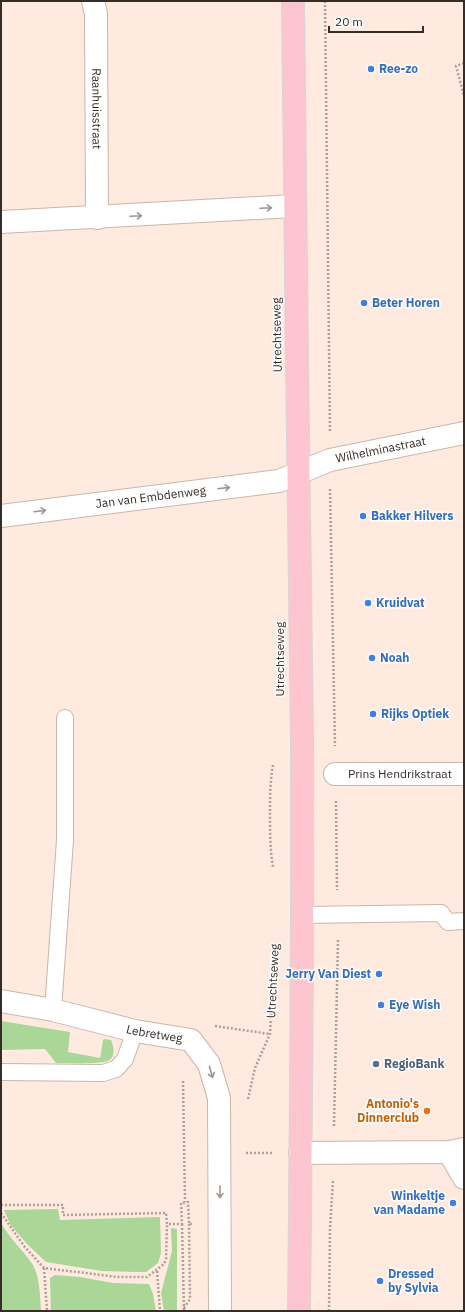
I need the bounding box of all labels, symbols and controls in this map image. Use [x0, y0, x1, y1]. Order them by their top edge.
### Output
scale bar [329, 8, 423, 34]
text: 20 m [335, 14, 363, 29]
place label: Ree-zo [379, 61, 418, 76]
marker: Ree-zo [366, 64, 376, 74]
street label: Raanhuisstraat [89, 68, 105, 149]
one-way arrow [259, 205, 272, 212]
one-way arrow [129, 212, 142, 219]
place label: Beter Horen [372, 295, 440, 310]
street label: Utrechtseweg [268, 297, 285, 373]
marker: Beter Horen [359, 298, 369, 308]
street label: Wilhelminastraat [334, 433, 427, 466]
street label: Jan van Embdenweg [95, 482, 207, 511]
one-way arrow [217, 484, 230, 491]
one-way arrow [33, 507, 46, 515]
place label: Bakker Hilvers [371, 508, 453, 523]
marker: Bakker Hilvers [358, 511, 368, 521]
place label: Kruidvat [376, 595, 425, 610]
marker: Kruidvat [363, 598, 373, 608]
street label: Utrechtseweg [272, 621, 287, 696]
place label: Noah [380, 650, 409, 665]
marker: Noah [367, 653, 377, 663]
place label: Rijks Optiek [381, 706, 449, 721]
marker: Rijks Optiek [368, 709, 378, 719]
street label: Prins Hendrikstraat [348, 766, 452, 781]
street label: Utrechtseweg [263, 943, 282, 1019]
place label: Jerry Van Diest [285, 966, 371, 981]
marker: Jerry Van Diest [374, 969, 384, 979]
place label: Eye Wish [389, 997, 440, 1012]
marker: Eye Wish [376, 1000, 386, 1010]
street label: Lebretweg [125, 1021, 184, 1046]
place label: RegioBank [384, 1056, 444, 1071]
marker: RegioBank [371, 1059, 381, 1069]
one-way arrow [208, 1066, 215, 1079]
place label: Antonio's Dinnerclub [357, 1096, 419, 1125]
marker: Antonio's Dinnerclub [422, 1106, 432, 1116]
one-way arrow [216, 1185, 224, 1198]
place label: Winkeltje van Madame [374, 1188, 445, 1217]
marker: Winkeltje van Madame [448, 1198, 458, 1208]
place label: Dressed by Sylvia [388, 1266, 439, 1295]
marker: Dressed by Sylvia [375, 1276, 385, 1286]

